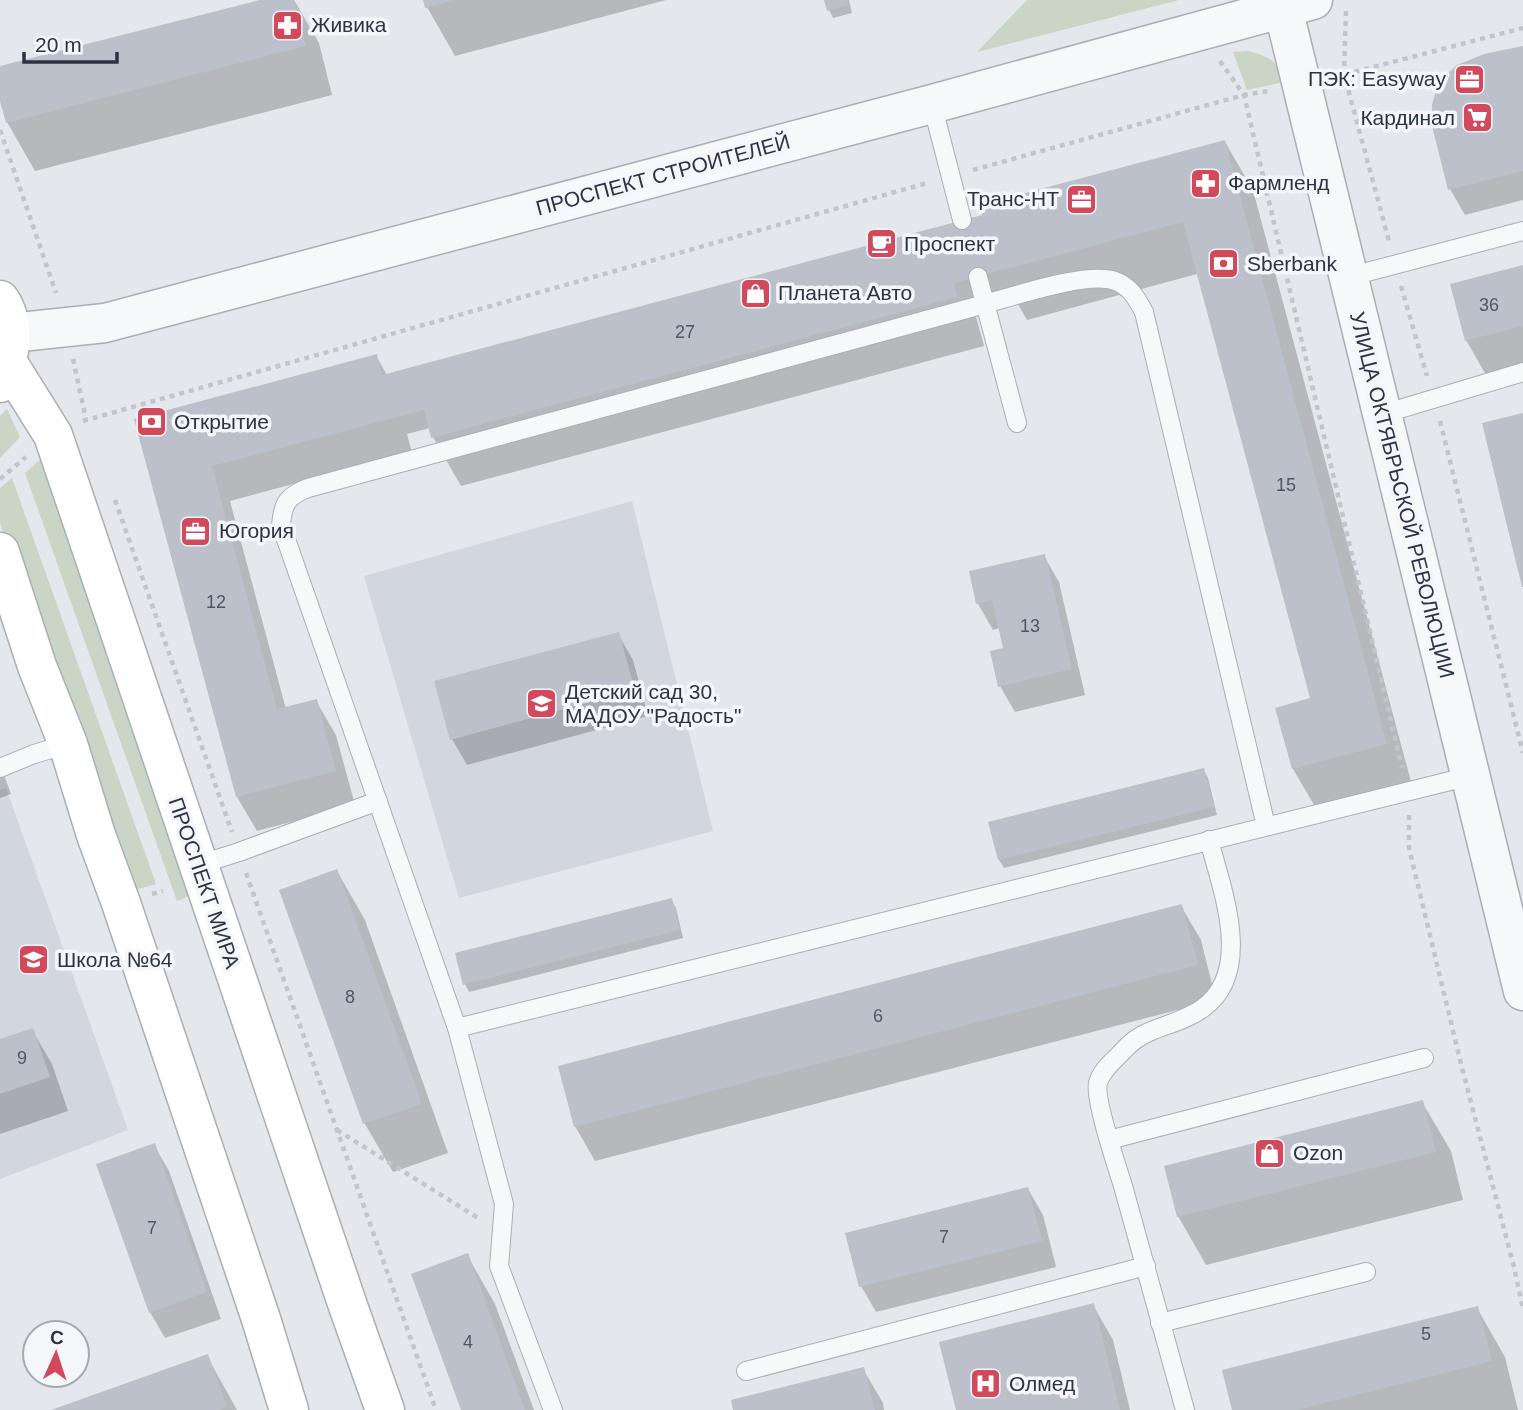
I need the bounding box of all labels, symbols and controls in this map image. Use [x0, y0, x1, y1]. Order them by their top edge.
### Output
pharmacy icon: Живика [271, 8, 305, 42]
place label: Живика [311, 13, 387, 36]
scale bar [24, 21, 117, 65]
text: 20 m [35, 33, 82, 56]
office icon: ПЭК: Easyway [1452, 62, 1486, 96]
place label: ПЭК: Easyway [1308, 67, 1446, 90]
supermarket icon: Кардинал [1461, 101, 1495, 135]
place label: Кардинал [1360, 106, 1455, 129]
street label: ПРОСПЕКТ СТРОИТЕЛЕЙ [533, 129, 792, 220]
pharmacy icon: Фармленд [1188, 166, 1222, 200]
place label: Фармленд [1228, 171, 1330, 194]
office icon: Транс-НТ [1065, 182, 1099, 216]
place label: Транс-НТ [967, 187, 1059, 210]
cafe icon: Проспект [864, 227, 898, 261]
place label: Проспект [904, 232, 995, 255]
bank icon: Sberbank [1207, 247, 1241, 281]
place label: Sberbank [1247, 252, 1337, 275]
shop icon: Планета Авто [738, 276, 772, 310]
place label: Планета Авто [778, 281, 912, 304]
house number: 36 [1479, 295, 1499, 315]
street label: УЛИЦА ОКТЯБРЬСКОЙ РЕВОЛЮЦИИ [1346, 309, 1459, 680]
house number: 27 [675, 322, 695, 342]
bank icon: Открытие [134, 405, 168, 439]
place label: Открытие [174, 410, 269, 433]
house number: 15 [1276, 475, 1296, 495]
office icon: Югория [179, 514, 213, 548]
place label: Югория [219, 519, 294, 542]
house number: 12 [206, 592, 226, 612]
house number: 13 [1020, 616, 1040, 636]
place label: Детский сад 30, МАДОУ "Радость" [565, 680, 741, 727]
school or university icon: Детский сад 30, МАДОУ "Радость" [525, 687, 559, 721]
street label: ПРОСПЕКТ МИРА [164, 794, 245, 971]
school or university icon: Школа №64 [17, 943, 51, 977]
place label: Школа №64 [57, 948, 173, 971]
house number: 8 [345, 987, 355, 1007]
house number: 6 [873, 1006, 883, 1026]
house number: 9 [17, 1048, 27, 1068]
shop icon: Ozon [1253, 1136, 1287, 1170]
place label: Ozon [1293, 1141, 1343, 1164]
house number: 7 [147, 1218, 157, 1238]
house number: 7 [939, 1227, 949, 1247]
north arrow [21, 1319, 91, 1389]
house number: 5 [1421, 1324, 1431, 1344]
text: С [49, 1327, 65, 1348]
house number: 4 [463, 1332, 473, 1352]
hospital icon: Олмед [969, 1367, 1003, 1401]
place label: Олмед [1009, 1372, 1075, 1395]

